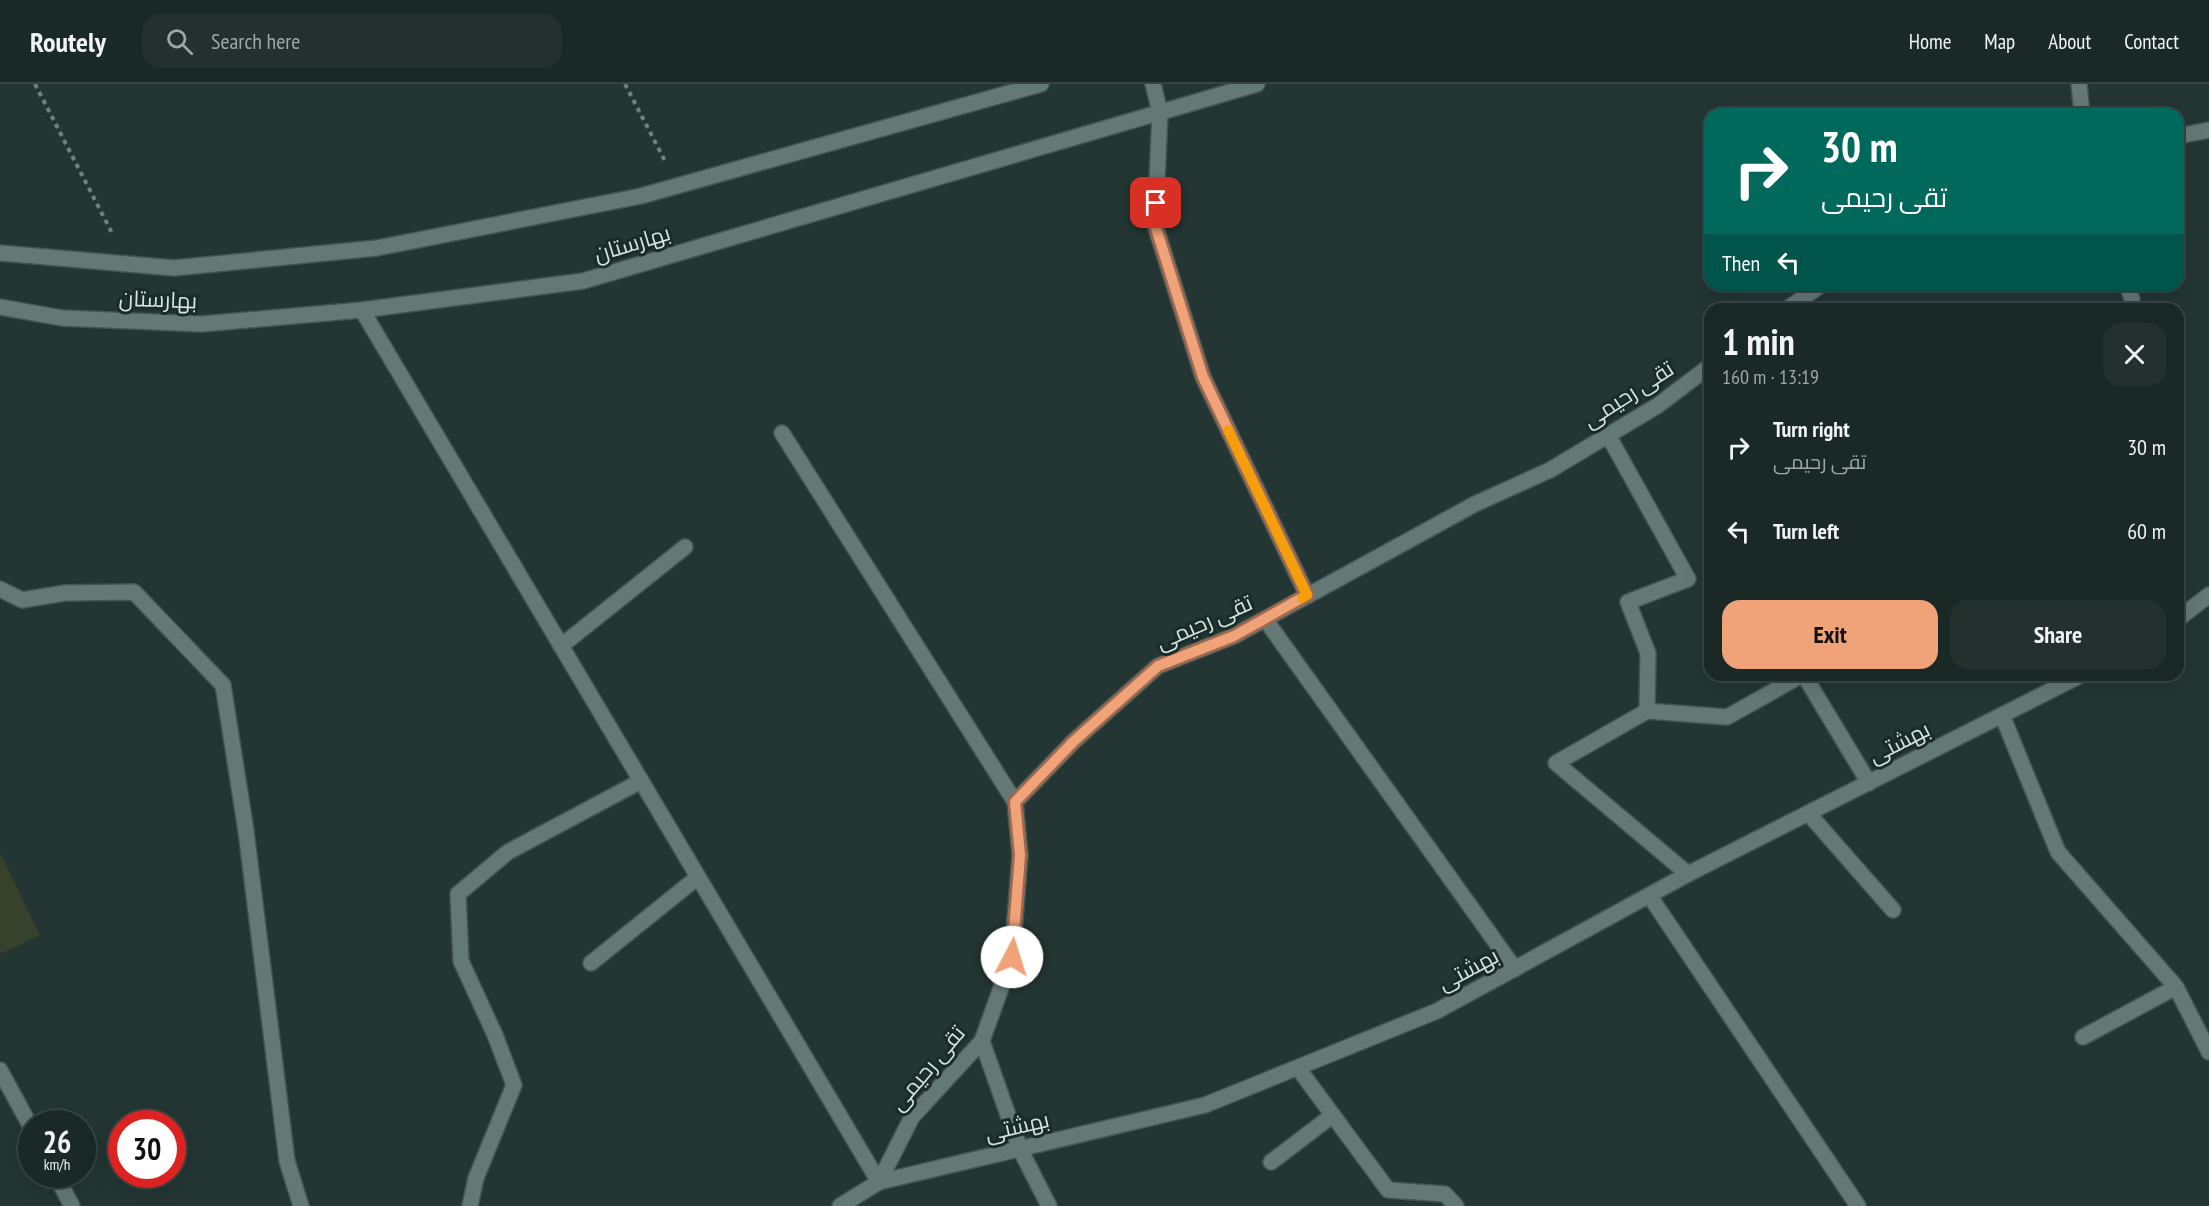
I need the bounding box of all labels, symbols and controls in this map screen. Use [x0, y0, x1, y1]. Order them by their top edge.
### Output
search box [142, 14, 562, 68]
text: Routely [30, 23, 106, 60]
icon: search [163, 25, 196, 58]
text: Search here [211, 27, 300, 55]
text: Home [1909, 28, 1951, 55]
text: Map [1984, 28, 2015, 55]
text: About [2048, 28, 2091, 55]
text: Contact [2124, 28, 2179, 55]
text: 30 m [1821, 119, 1898, 174]
icon: right [1722, 132, 1800, 210]
pin [1130, 177, 1181, 228]
text: تقی رحیمی [1821, 180, 1947, 214]
icon: arrive [1139, 186, 1172, 219]
street label: بهارستان [590, 218, 674, 268]
icon: left [1772, 246, 1805, 279]
text: Then [1722, 249, 1760, 277]
street label: بهارستان [118, 284, 198, 314]
text: 1 min [1722, 318, 1795, 365]
button: close [2103, 323, 2166, 386]
street label: تقی رحیمی [1577, 354, 1679, 434]
text: 160 m · 13:19 [1722, 364, 1819, 390]
text: Turn right [1773, 415, 1850, 443]
icon: right [1722, 431, 1755, 464]
text: 30 m [2127, 433, 2166, 461]
text: تقی رحیمی [1773, 449, 1866, 475]
icon: left [1722, 515, 1755, 548]
text: Turn left [1773, 517, 1839, 545]
text: 60 m [2127, 517, 2166, 545]
street label: تقی رحیمی [1151, 588, 1257, 656]
button: Exit [1722, 600, 1938, 669]
button: Share [1950, 600, 2166, 669]
street label: بهشتی [1864, 715, 1934, 769]
position arrow [980, 925, 1044, 989]
street label: بهشتی [1433, 941, 1503, 997]
street label: تقی رحیمی [883, 1020, 971, 1116]
street label: بهشتی [982, 1105, 1052, 1147]
speed limit sign: 30 [108, 1110, 186, 1188]
text: 26 [43, 1122, 71, 1161]
text: km/h [44, 1155, 70, 1174]

